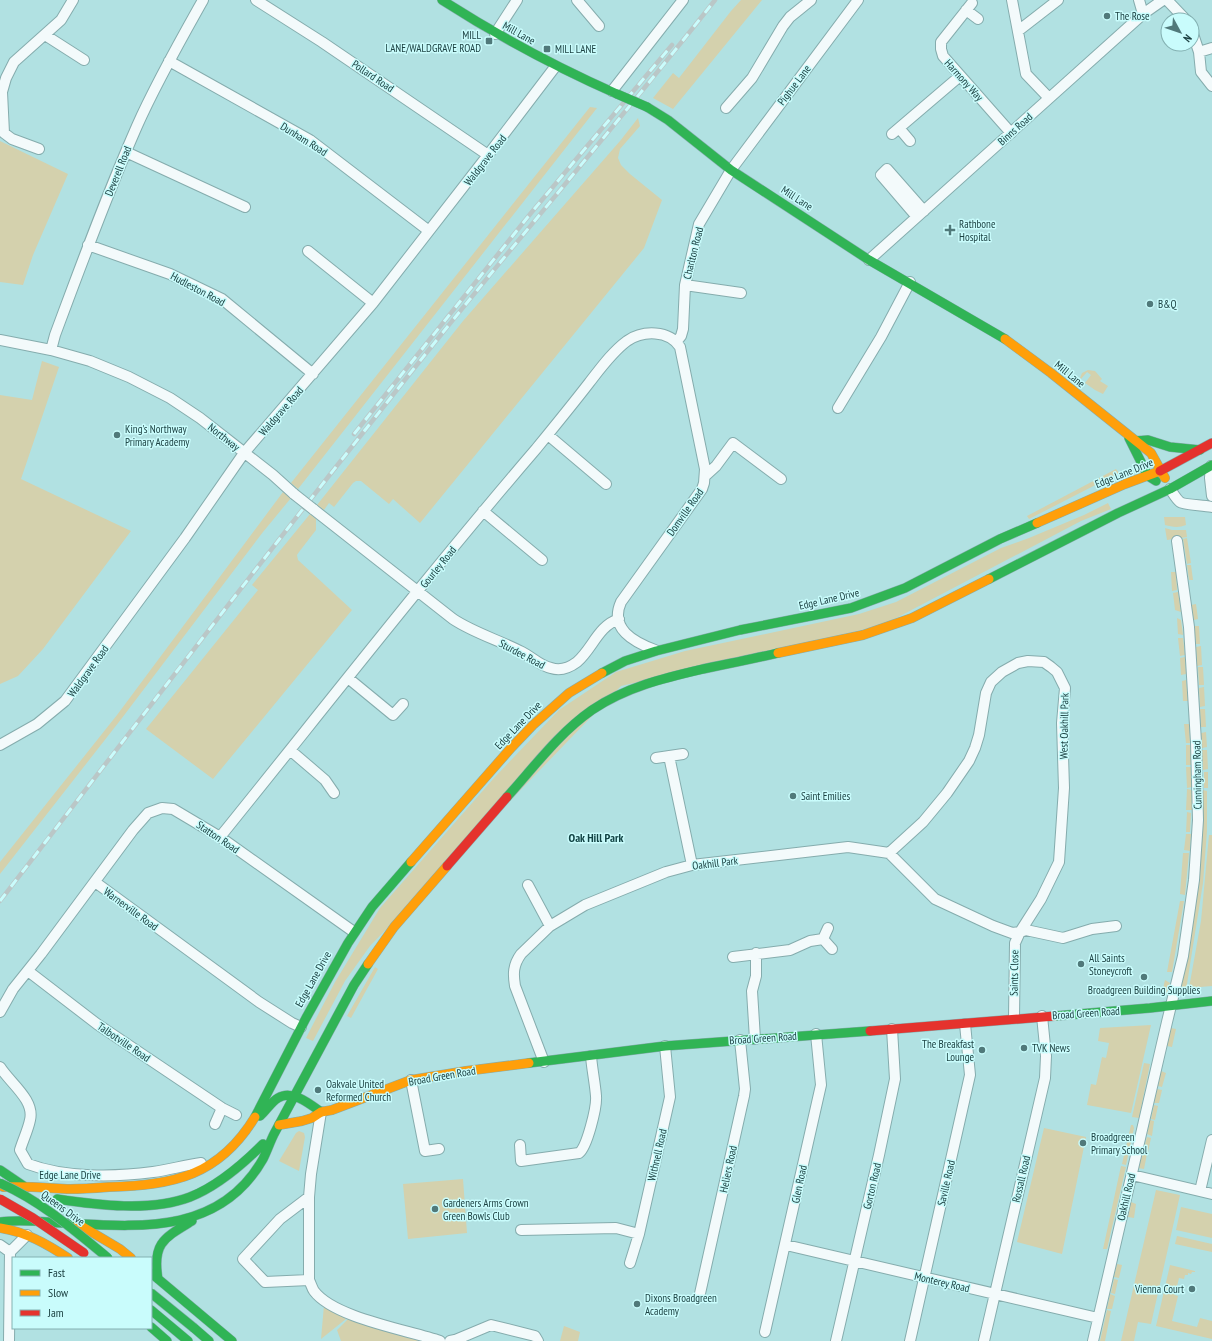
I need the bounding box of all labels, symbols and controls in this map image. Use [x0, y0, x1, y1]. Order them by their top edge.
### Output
place label: The Rose [1115, 9, 1150, 23]
marker: The Rose [1102, 11, 1112, 21]
north arrow [1160, 12, 1200, 52]
street label: Mill Lane [500, 18, 538, 48]
place label: MILL LANE/WALDGRAVE ROAD [386, 28, 481, 55]
text: N [1180, 32, 1195, 45]
marker: MILL LANE/WALDGRAVE ROAD [484, 36, 494, 46]
place label: MILL LANE [555, 42, 596, 56]
marker: MILL LANE [542, 44, 552, 54]
street label: Harmony Way [942, 56, 987, 104]
street label: Pollard Road [349, 57, 397, 95]
street label: Pighue Lane [774, 62, 814, 108]
street label: Binns Road [995, 110, 1035, 148]
street label: Dunham Road [278, 119, 330, 159]
street label: Waldgrave Road [461, 132, 509, 188]
street label: Deverell Road [102, 144, 134, 198]
street label: Mill Lane [778, 183, 816, 214]
place label: Rathbone Hospital [959, 217, 996, 244]
marker: Rathbone Hospital [944, 224, 956, 236]
street label: Charlton Road [680, 225, 706, 281]
street label: Hudleston Road [168, 269, 228, 309]
place label: B&Q [1158, 297, 1177, 311]
marker: B&Q [1145, 299, 1155, 309]
street label: Mill Lane [1052, 358, 1088, 391]
street label: Waldgrave Road [256, 383, 306, 439]
street label: Northway [205, 420, 244, 454]
place label: King's Northway Primary Academy [125, 422, 190, 449]
marker: King's Northway Primary Academy [112, 430, 122, 440]
street label: Edge Lane Drive [1093, 455, 1156, 491]
street label: Domville Road [663, 485, 707, 539]
street label: Gourley Road [417, 543, 459, 591]
street label: Edge Lane Drive [797, 585, 861, 613]
street label: Sturdee Road [496, 636, 548, 672]
street label: Waldgrave Road [64, 642, 112, 700]
street label: West Oakhill Park [1056, 692, 1072, 759]
street label: Edge Lane Drive [492, 698, 545, 752]
street label: Cunningham Road [1189, 740, 1205, 810]
place label: Saint Emilies [801, 789, 850, 803]
marker: Saint Emilies [788, 791, 798, 801]
street label: Statton Road [194, 818, 242, 857]
district label: Oak Hill Park [569, 830, 624, 845]
street label: Oakhill Park [691, 853, 739, 873]
street label: Warnerville Road [101, 884, 161, 934]
street label: Edge Lane Drive [292, 948, 334, 1009]
street label: Saints Close [1007, 949, 1021, 996]
place label: All Saints Stoneycroft [1089, 951, 1132, 978]
marker: All Saints Stoneycroft [1076, 959, 1086, 969]
marker: Broadgreen Building Supplies [1139, 972, 1149, 982]
place label: Broadgreen Building Supplies [1088, 983, 1200, 997]
street label: Broad Green Road [1052, 1004, 1121, 1022]
street label: Talbotville Road [95, 1019, 153, 1065]
street label: Broad Green Road [729, 1029, 798, 1047]
place label: The Breakfast Lounge [922, 1037, 974, 1064]
place label: TVK News [1032, 1041, 1070, 1055]
marker: TVK News [1019, 1043, 1029, 1053]
marker: The Breakfast Lounge [977, 1045, 987, 1055]
street label: Broad Green Road [407, 1063, 477, 1089]
place label: Oakvale United Reformed Church [326, 1077, 391, 1104]
marker: Oakvale United Reformed Church [313, 1085, 323, 1095]
street label: Withnell Road [644, 1127, 670, 1183]
place label: Broadgreen Primary School [1091, 1130, 1148, 1157]
marker: Broadgreen Primary School [1078, 1138, 1088, 1148]
street label: Heliers Road [716, 1144, 740, 1194]
street label: Rossall Road [1009, 1154, 1033, 1204]
street label: Saville Road [934, 1159, 958, 1207]
street label: Gorton Road [860, 1161, 884, 1211]
street label: Glen Road [788, 1164, 810, 1204]
street label: Edge Lane Drive [39, 1168, 101, 1182]
street label: Oakhill Road [1114, 1172, 1138, 1222]
street label: Queens Drive [38, 1187, 88, 1229]
place label: Gardeners Arms Crown Green Bowls Club [443, 1196, 529, 1223]
marker: Gardeners Arms Crown Green Bowls Club [430, 1204, 440, 1214]
legend [12, 1257, 152, 1329]
text: Fast [48, 1265, 66, 1280]
street label: Monterey Road [913, 1269, 971, 1295]
place label: Vienna Court [1134, 1282, 1184, 1296]
marker: Vienna Court [1187, 1284, 1197, 1294]
text: Slow [48, 1285, 69, 1300]
place label: Dixons Broadgreen Academy [645, 1291, 717, 1318]
marker: Dixons Broadgreen Academy [632, 1299, 642, 1309]
text: Jam [47, 1305, 64, 1320]

